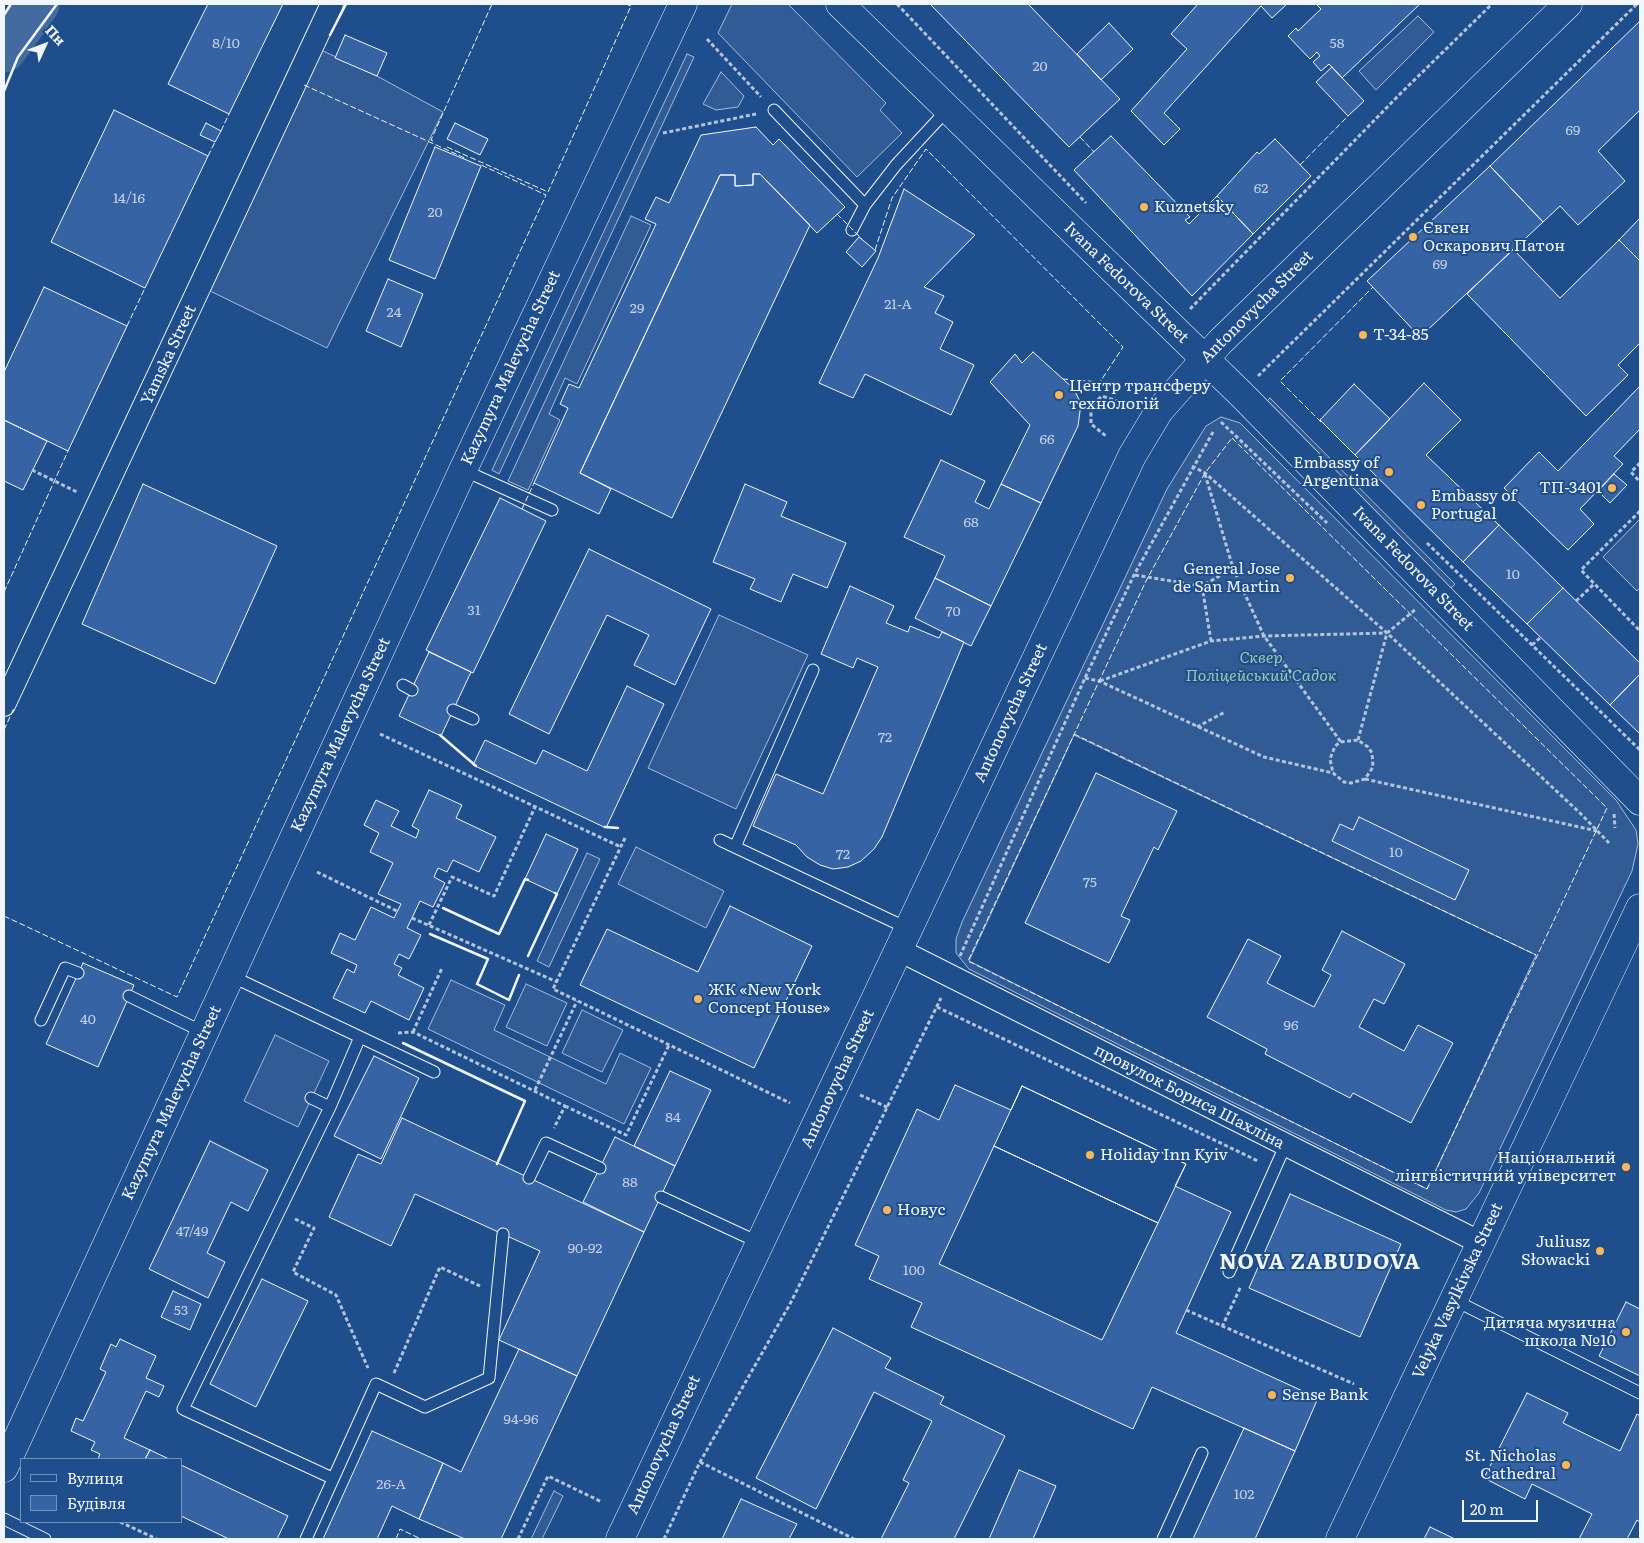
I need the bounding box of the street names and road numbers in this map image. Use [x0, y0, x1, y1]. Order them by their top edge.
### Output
street label: Ivana Fedorova Street [1060, 219, 1192, 347]
street label: Antonovycha Street [1197, 247, 1317, 367]
street label: Kazymyra Malevycha Street [457, 268, 565, 468]
street label: Yamska Street [137, 302, 201, 408]
street label: Ivana Fedorova Street [1349, 503, 1477, 635]
street label: Kazymyra Malevycha Street [287, 635, 395, 835]
street label: Antonovycha Street [970, 640, 1052, 786]
street label: Kazymyra Malevycha Street [118, 1003, 226, 1203]
street label: Antonovycha Street [797, 1006, 879, 1152]
street label: провулок Бориса Шахліна [1090, 1040, 1288, 1154]
street label: Velyka Vasylkivska Street [1409, 1200, 1507, 1382]
street label: Antonovycha Street [623, 1372, 705, 1518]

